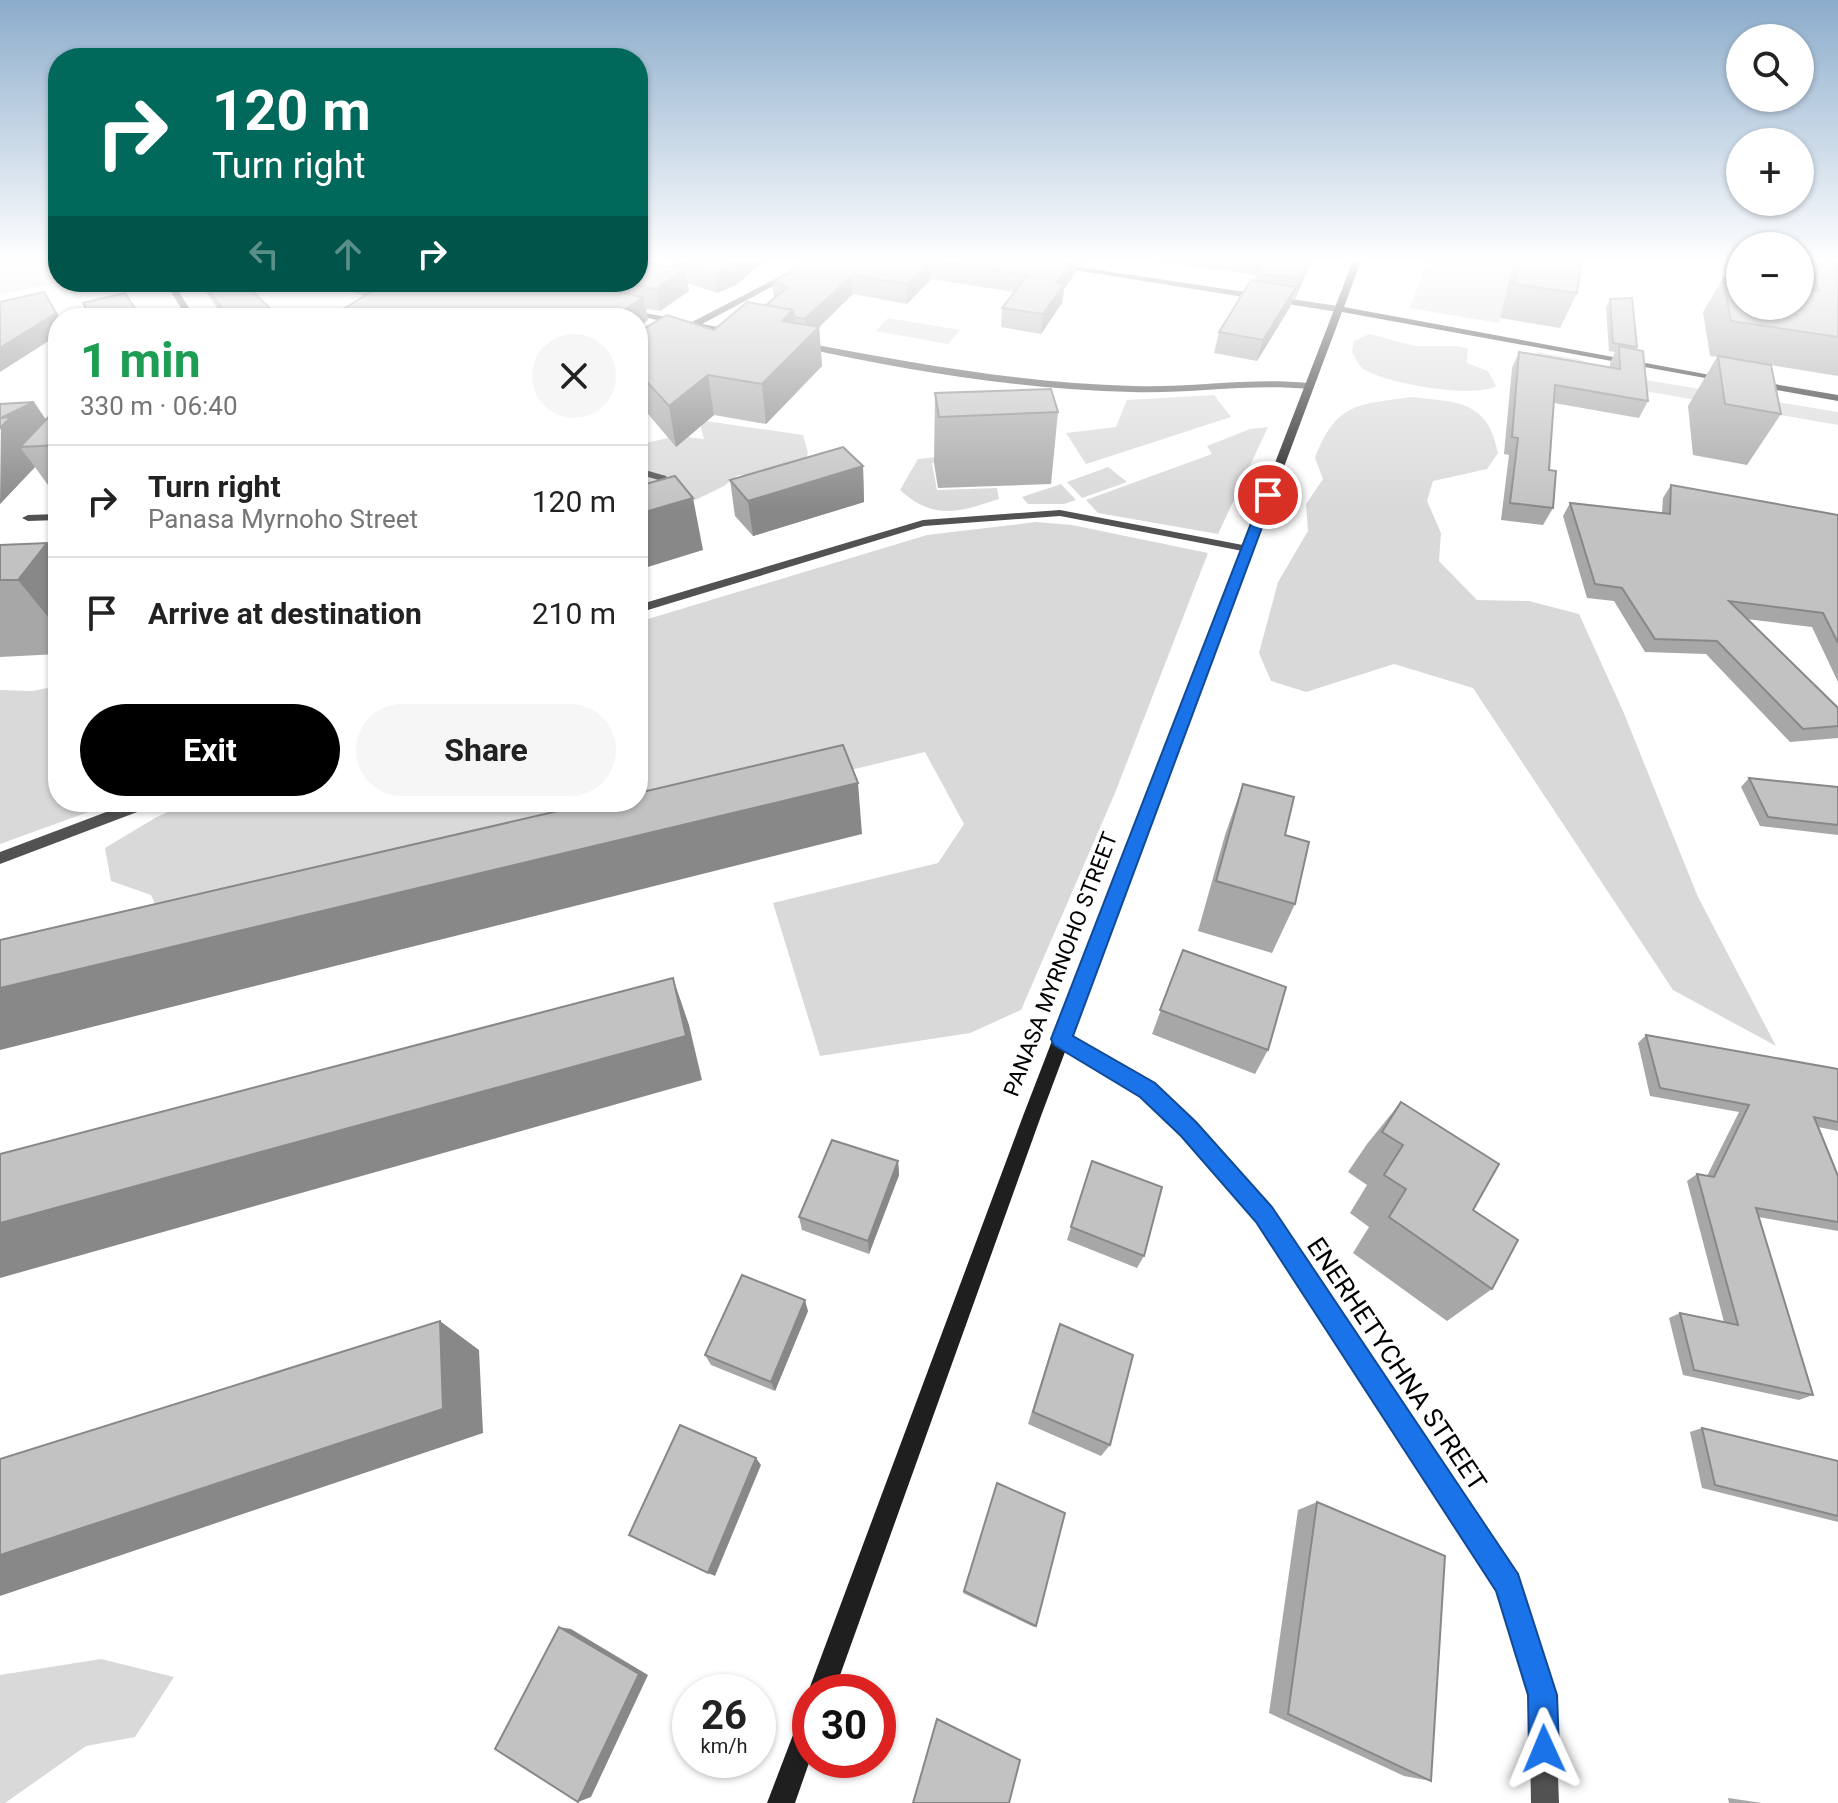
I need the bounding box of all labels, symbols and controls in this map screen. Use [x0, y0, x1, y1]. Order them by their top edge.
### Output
map controls [1726, 24, 1814, 320]
button: search [1726, 24, 1814, 112]
text: 120 m [212, 78, 371, 144]
icon: right [80, 80, 184, 184]
button: + [1726, 128, 1814, 216]
text: Turn right [212, 145, 365, 187]
icon: left [242, 232, 286, 276]
icon: ahead [326, 232, 370, 276]
icon: right [410, 232, 454, 276]
button: − [1726, 232, 1814, 320]
text: 1 min [80, 332, 201, 389]
button: close [532, 334, 616, 418]
text: 330 m · 06:40 [80, 391, 238, 421]
pin [1234, 461, 1302, 529]
text: Turn right [148, 469, 281, 504]
icon: arrive [1246, 473, 1290, 517]
icon: right [80, 479, 124, 523]
text: 120 m [532, 484, 616, 519]
text: Panasa Myrnoho Street [148, 504, 418, 534]
icon: arrive [80, 591, 124, 635]
text: Arrive at destination [148, 596, 422, 631]
text: 210 m [532, 596, 616, 631]
button: Exit [80, 704, 340, 796]
button: Share [356, 704, 616, 796]
street label: PANASA MYRNOHO STREET [998, 829, 1122, 1100]
street label: ENERHETYCHNA STREET [1301, 1232, 1493, 1496]
speed limit sign: 30 [792, 1674, 896, 1778]
text: 26 [701, 1692, 747, 1739]
position arrow [1502, 1707, 1586, 1791]
text: km/h [701, 1734, 747, 1758]

